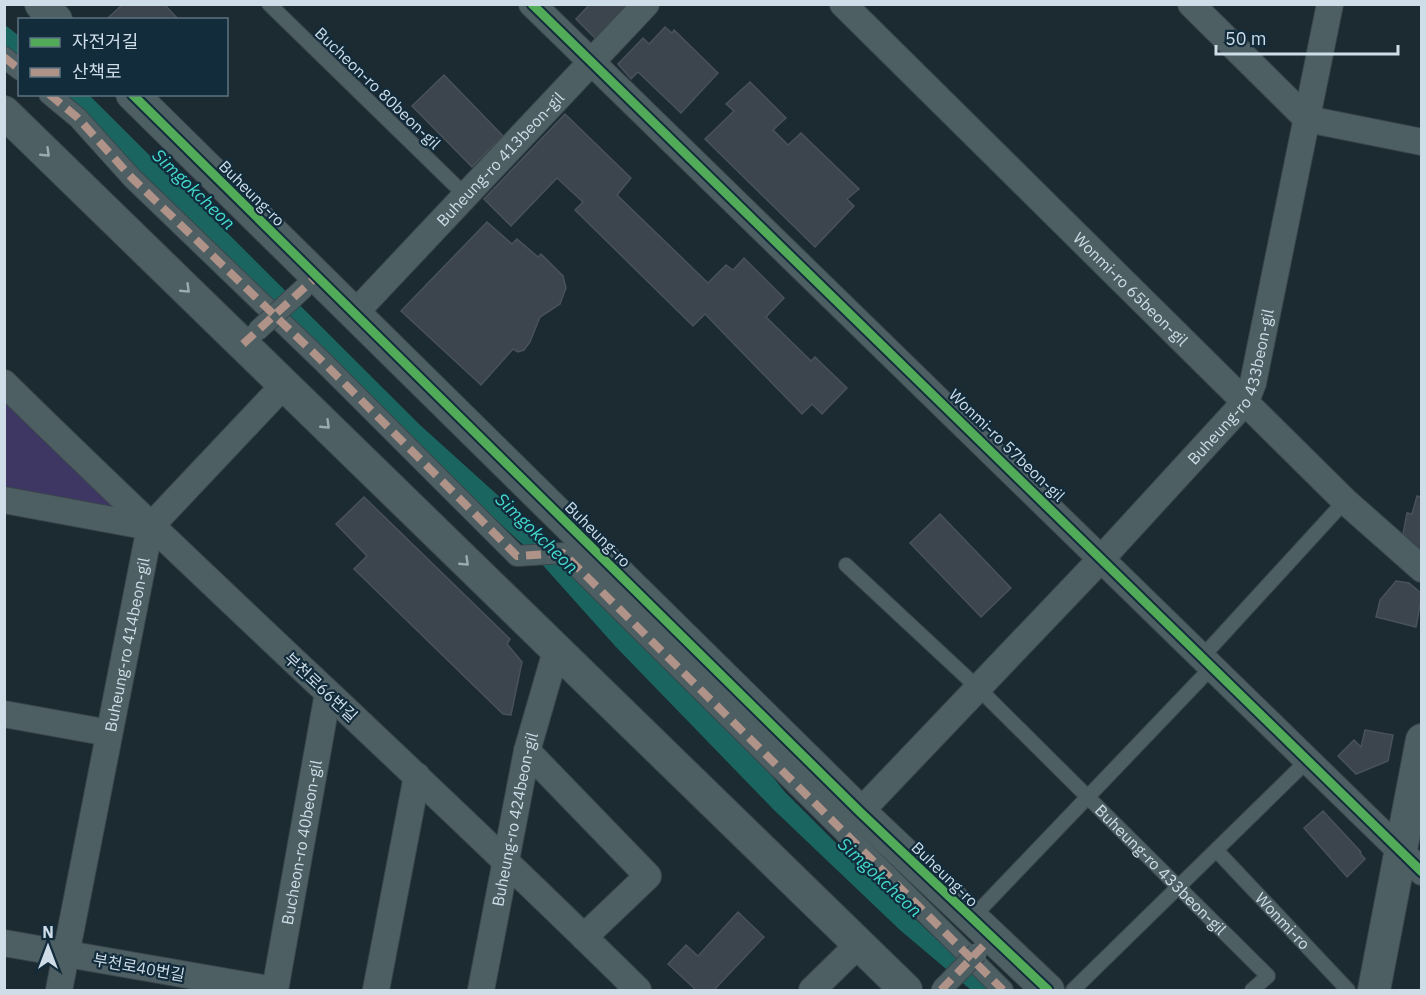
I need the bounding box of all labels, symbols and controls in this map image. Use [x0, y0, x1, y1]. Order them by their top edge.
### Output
legend [18, 18, 228, 96]
scale bar [1216, 18, 1398, 56]
street label: Bucheon-ro 80beon-gil [311, 23, 445, 153]
text: 50 m [1225, 27, 1267, 50]
text: 자전거길 [72, 30, 138, 53]
text: 산책로 [72, 60, 122, 83]
street label: Buheung-ro 413beon-gil [432, 88, 568, 230]
water label: Simgokcheon [148, 144, 240, 234]
one-way arrow [39, 145, 50, 156]
street label: Buheung-ro [215, 156, 289, 230]
street label: Wonmi-ro 65beon-gil [1069, 228, 1192, 350]
one-way arrow [180, 282, 190, 293]
street label: Buheung-ro 433beon-gil [1183, 307, 1278, 469]
street label: Wonmi-ro 57beon-gil [945, 385, 1069, 505]
one-way arrow [319, 418, 329, 429]
water label: Simgokcheon [491, 488, 583, 578]
street label: Buheung-ro [561, 497, 635, 571]
one-way arrow [457, 554, 468, 565]
street label: Buheung-ro 414beon-gil [100, 556, 154, 733]
street label: 부천로66번길 [280, 648, 362, 726]
street label: Buheung-ro 424beon-gil [487, 730, 542, 908]
street label: Bucheon-ro 40beon-gil [277, 758, 326, 926]
street label: Buheung-ro 433beon-gil [1091, 800, 1231, 939]
water label: Simgokcheon [833, 832, 927, 922]
street label: Buheung-ro [907, 837, 983, 911]
street label: Wonmi-ro [1251, 888, 1315, 954]
north arrow [18, 917, 78, 977]
text: N [42, 922, 54, 942]
street label: 부천로40번길 [92, 949, 186, 985]

